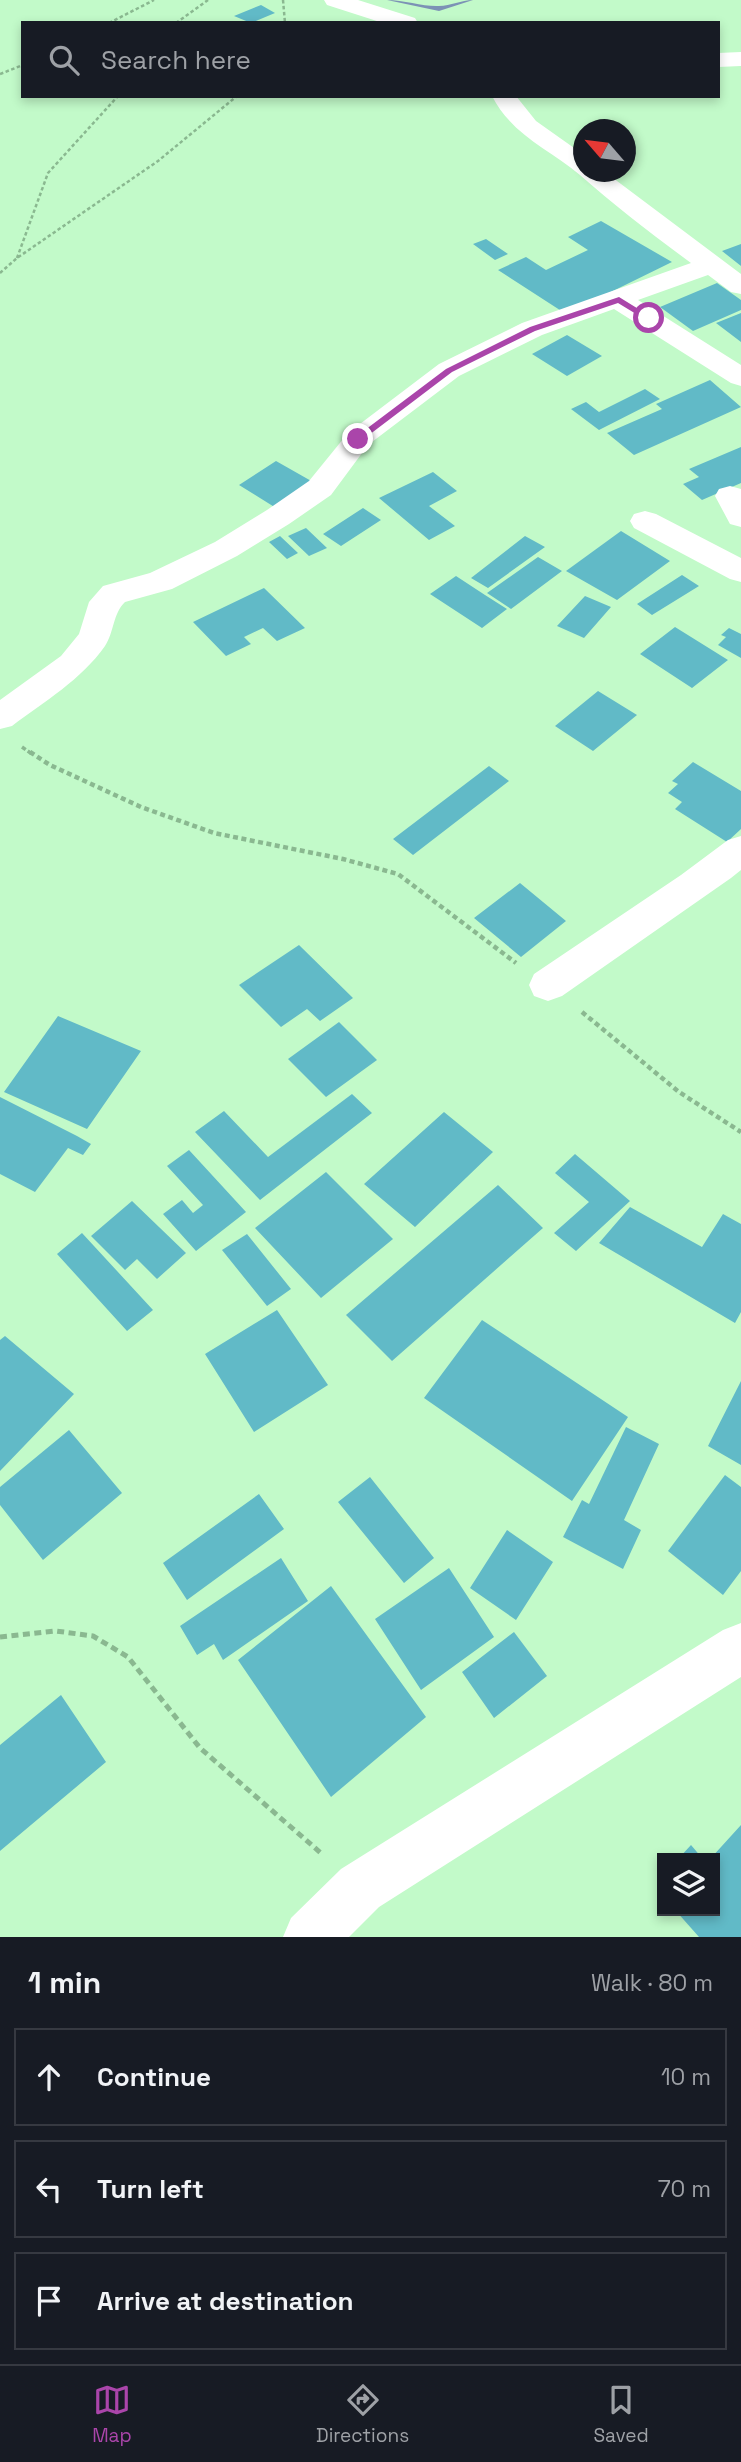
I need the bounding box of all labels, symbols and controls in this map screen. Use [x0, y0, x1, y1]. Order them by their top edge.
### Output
search box [21, 21, 720, 98]
icon: search [45, 41, 83, 79]
text: Search here [101, 43, 251, 77]
north arrow [573, 119, 636, 182]
route start [633, 302, 664, 333]
route end [342, 423, 373, 454]
map controls [657, 1853, 720, 1916]
button: layers [657, 1853, 720, 1916]
text: 1 min [28, 1963, 101, 2002]
text: Walk · 80 m [591, 1968, 713, 1998]
icon: ahead [30, 2058, 68, 2096]
text: Continue [97, 2060, 211, 2094]
text: 10 m [661, 2062, 711, 2092]
icon: left [30, 2170, 68, 2208]
text: Turn left [97, 2172, 204, 2206]
text: 70 m [658, 2174, 711, 2204]
icon: arrive [30, 2282, 68, 2320]
text: Arrive at destination [97, 2284, 354, 2318]
tab: Map [92, 2381, 132, 2448]
tab: Directions [316, 2381, 409, 2448]
tab: Saved [593, 2381, 649, 2448]

